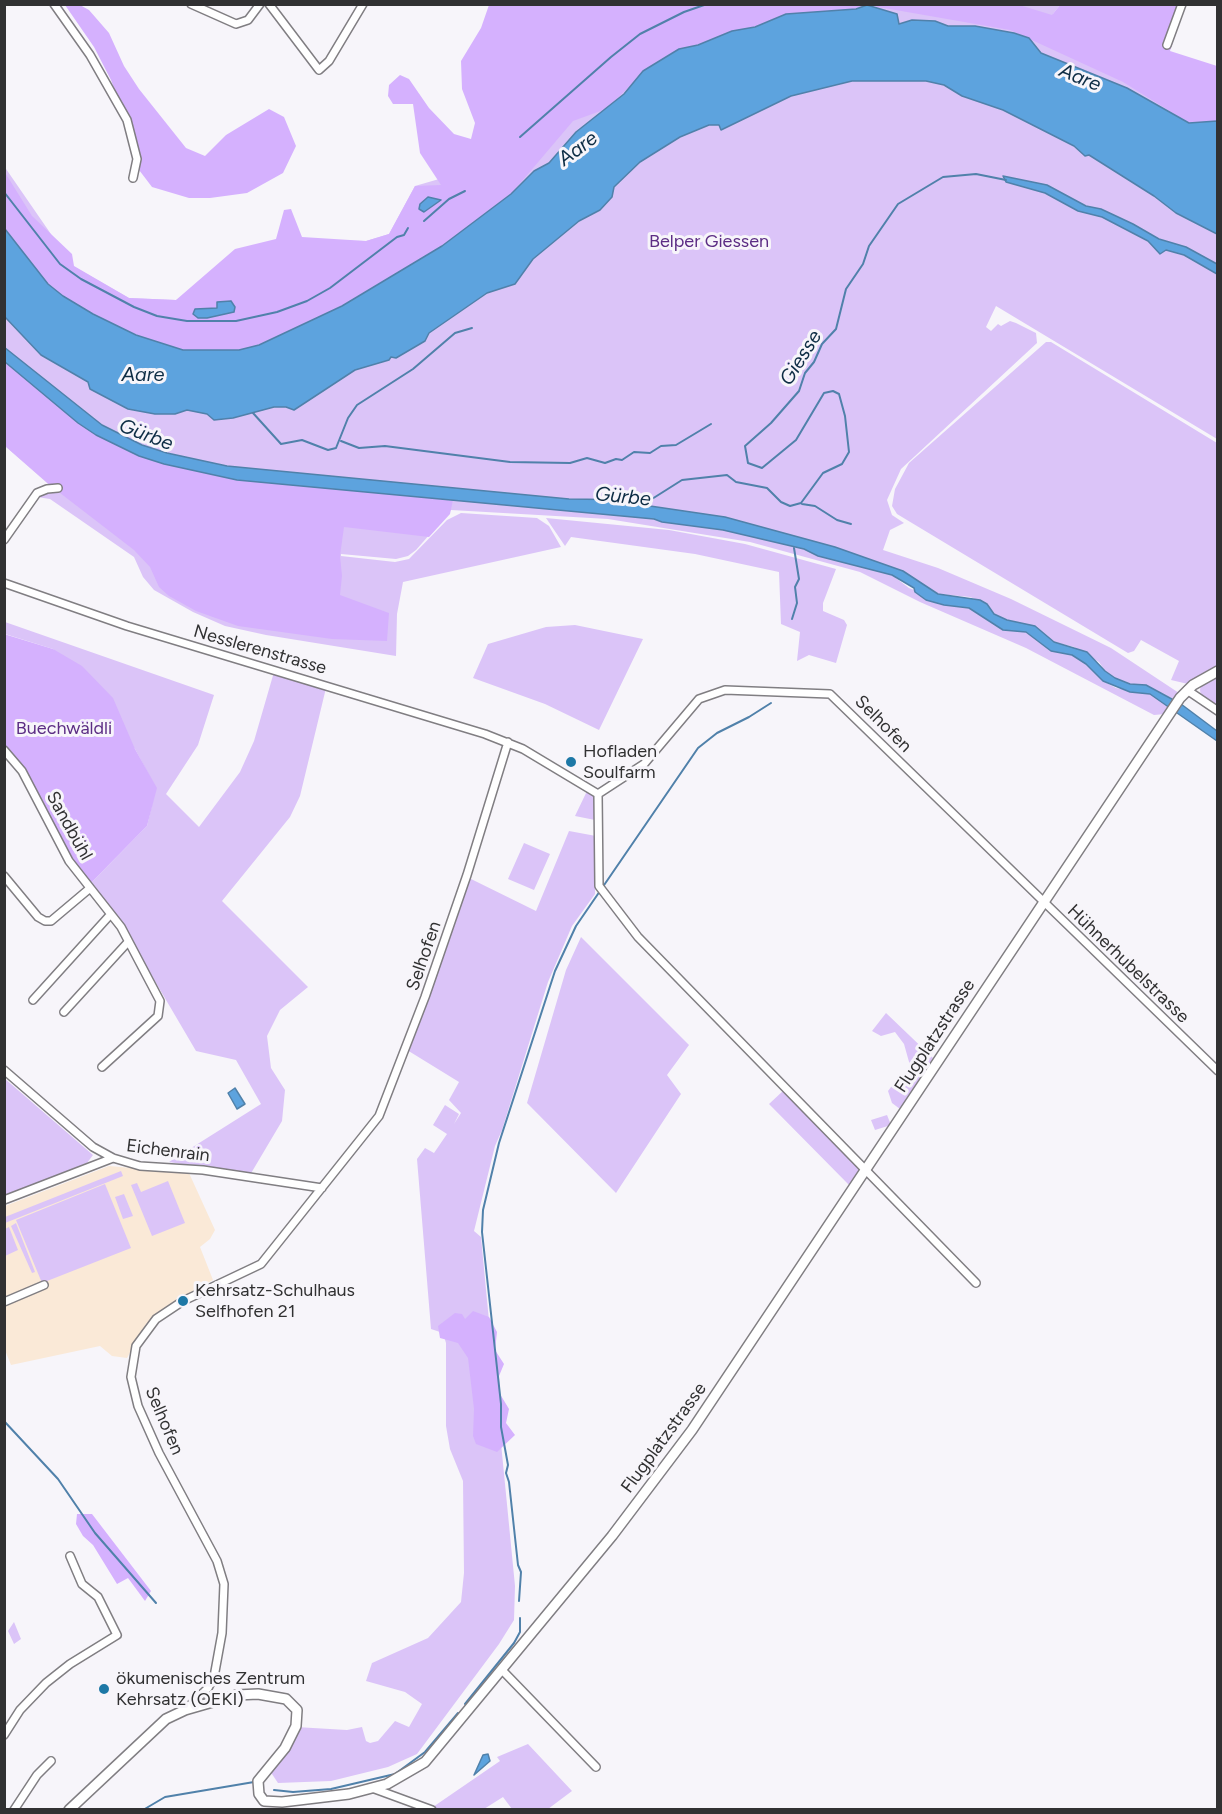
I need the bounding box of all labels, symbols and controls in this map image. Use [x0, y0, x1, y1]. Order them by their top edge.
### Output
water label: Aare [1056, 59, 1104, 97]
water label: Aare [554, 126, 602, 172]
park label: Belper Giessen [649, 231, 769, 253]
water label: Giesse [775, 326, 827, 390]
water label: Aare [122, 363, 164, 387]
water label: Gürbe [116, 414, 176, 456]
water label: Gürbe [594, 482, 652, 512]
street label: Nesslerenstrasse [191, 621, 329, 679]
street label: Selhofen [850, 691, 916, 757]
park label: Buechwäldli [16, 718, 112, 740]
place label: Hofladen Soulfarm [583, 741, 657, 783]
marker: Hofladen Soulfarm [564, 755, 578, 769]
street label: Sandbühl [41, 788, 97, 864]
street label: Hühnerhubelstrasse [1063, 900, 1193, 1028]
street label: Selhofen [402, 919, 446, 993]
street label: Flugplatzstrasse [890, 975, 980, 1097]
street label: Eichenrain [125, 1135, 211, 1167]
place label: Kehrsatz-Schulhaus Selfhofen 21 [195, 1280, 355, 1322]
marker: Kehrsatz-Schulhaus Selfhofen 21 [176, 1294, 190, 1308]
street label: Flugplatzstrasse [617, 1379, 711, 1497]
street label: Selhofen [140, 1384, 188, 1458]
place label: ökumenisches Zentrum Kehrsatz (OEKI) [116, 1668, 305, 1710]
marker: ökumenisches Zentrum Kehrsatz (OEKI) [97, 1682, 111, 1696]

